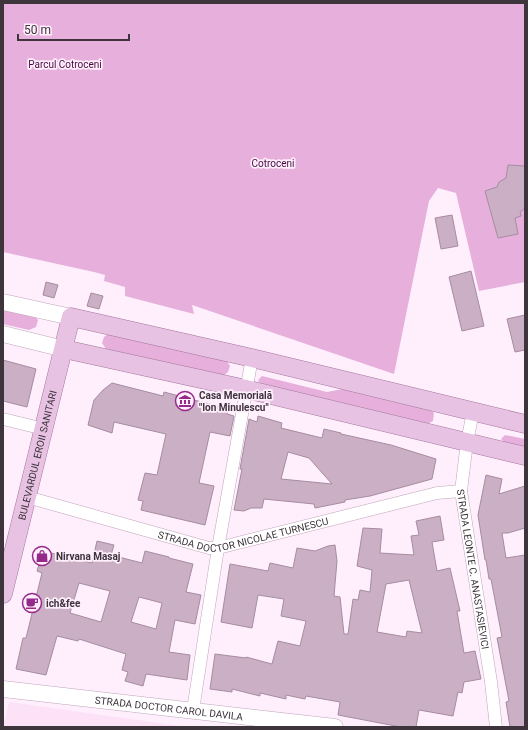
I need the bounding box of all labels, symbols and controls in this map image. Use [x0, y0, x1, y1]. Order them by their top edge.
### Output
scale bar [18, 16, 129, 42]
text: 50 m [24, 23, 51, 37]
park label: Parcul Cotroceni [28, 59, 102, 70]
park label: Cotroceni [252, 158, 294, 169]
street label: BULEVARDUL EROII SANITARI [16, 389, 59, 521]
museum icon: Casa Memorială "Ion Minulescu" [174, 390, 196, 412]
place label: Casa Memorială "Ion Minulescu" [199, 390, 273, 413]
street label: STRADA LEONTE C. ANASTASIEVICI [455, 488, 491, 650]
street label: STRADA DOCTOR NICOLAE TURNESCU [157, 516, 330, 554]
shop icon: Nirvana Masaj [31, 545, 53, 567]
place label: Nirvana Masaj [56, 551, 121, 562]
cafe icon: ich&fee [21, 592, 43, 614]
place label: ich&fee [46, 598, 81, 609]
street label: STRADA DOCTOR CAROL DAVILA [94, 695, 244, 722]

